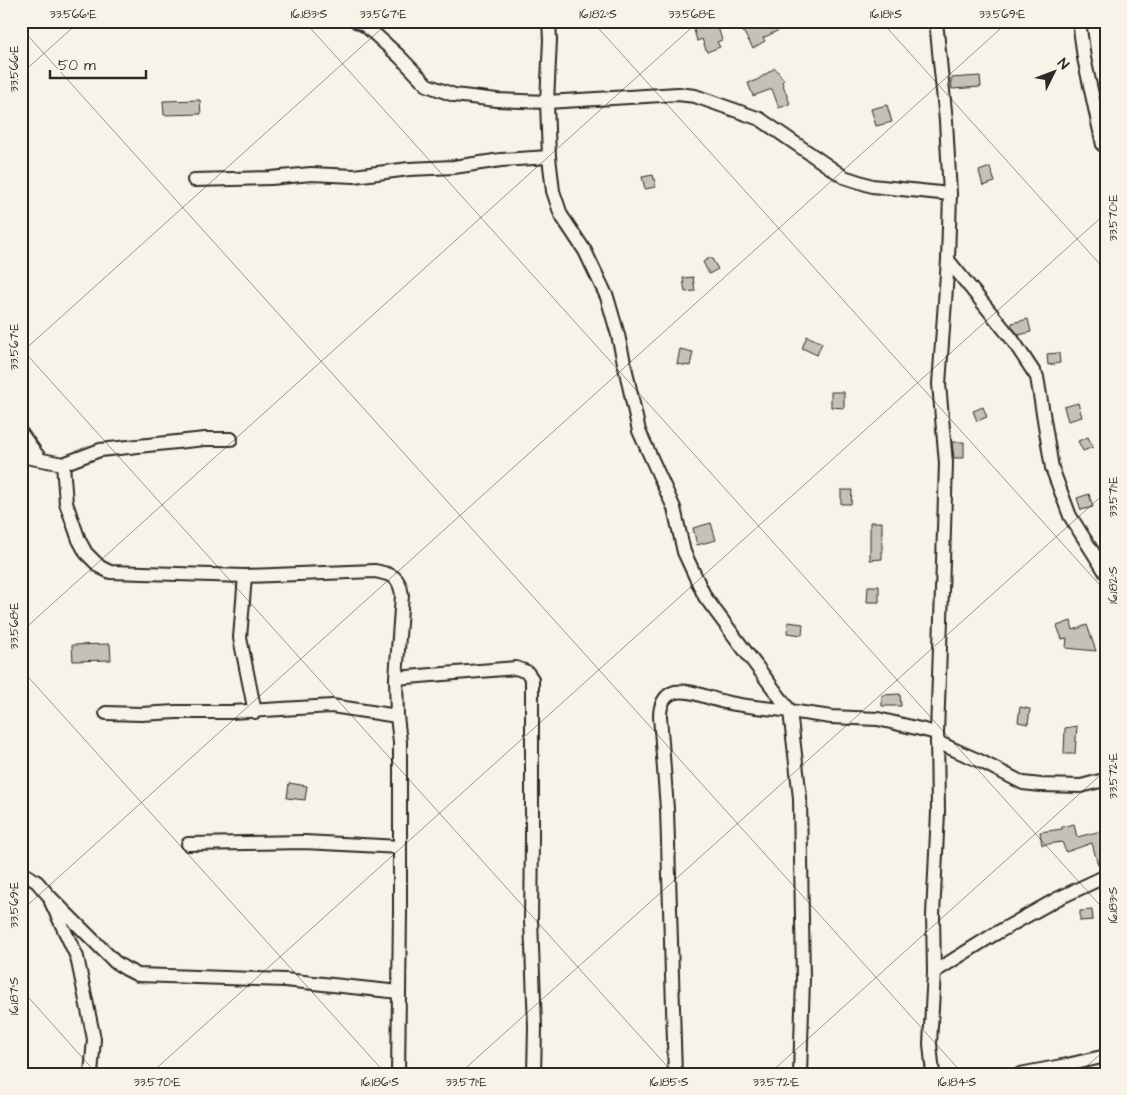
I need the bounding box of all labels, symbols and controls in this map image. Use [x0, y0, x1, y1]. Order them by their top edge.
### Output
text: 33.566°E [49, 6, 97, 23]
text: 16.183°S [291, 6, 328, 23]
text: 33.567°E [359, 6, 407, 23]
text: 16.182°S [579, 6, 617, 23]
text: 33.568°E [668, 6, 716, 23]
text: 16.181°S [870, 6, 902, 23]
text: 33.569°E [979, 6, 1025, 23]
text: 33.566°E [6, 45, 23, 93]
scale bar [50, 48, 146, 80]
north arrow [1030, 48, 1080, 98]
text: N [1053, 54, 1073, 74]
text: 50 m [58, 55, 96, 76]
text: 33.570°E [1105, 194, 1122, 242]
text: 33.567°E [6, 323, 23, 371]
text: 33.571°E [1105, 476, 1122, 518]
text: 16.182°S [1105, 566, 1122, 604]
text: 33.568°E [6, 602, 23, 650]
text: 33.572°E [1105, 753, 1122, 799]
text: 33.569°E [6, 882, 23, 928]
text: 16.183°S [1105, 886, 1122, 923]
text: 16.187°S [6, 977, 23, 1015]
text: 33.570°E [133, 1074, 181, 1091]
text: 16.186°S [361, 1074, 399, 1091]
text: 33.571°E [445, 1074, 487, 1091]
text: 16.185°S [650, 1074, 689, 1091]
text: 33.572°E [753, 1074, 799, 1091]
text: 16.184°S [938, 1074, 977, 1091]

